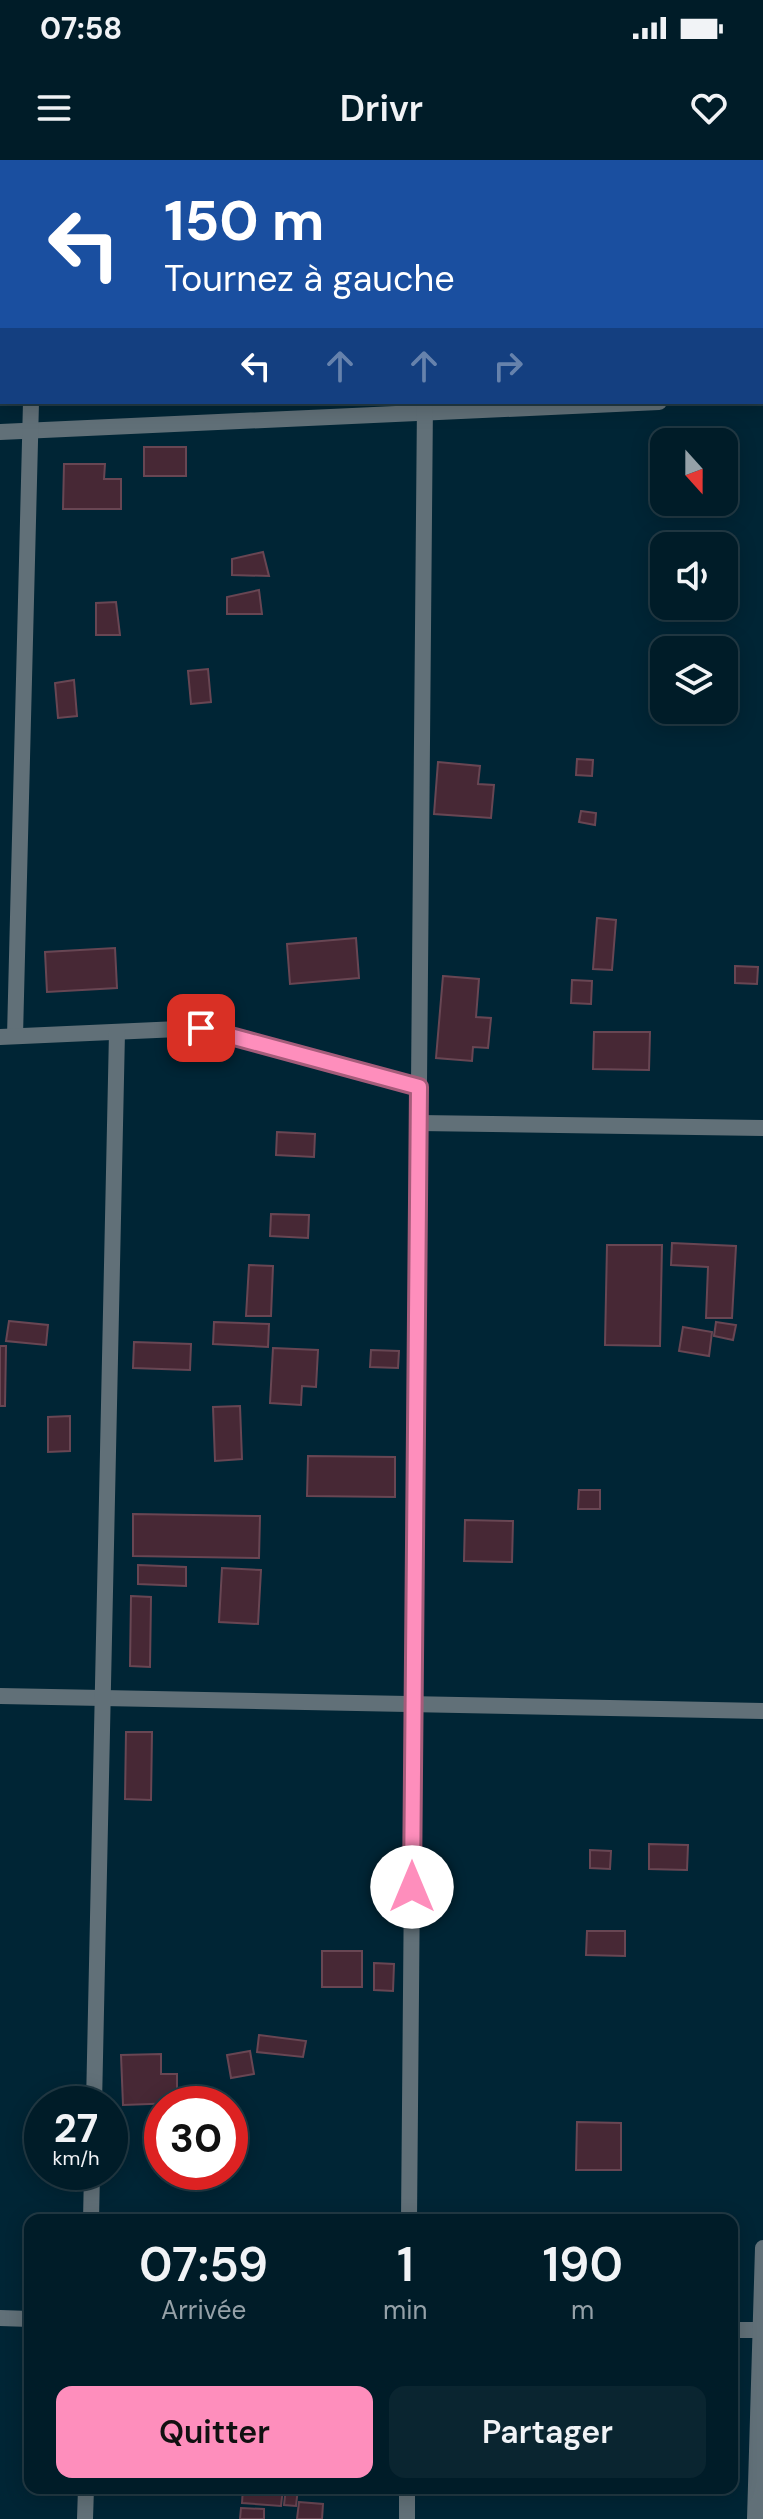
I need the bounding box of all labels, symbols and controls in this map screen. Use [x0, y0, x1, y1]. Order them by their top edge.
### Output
text: 07:58 [40, 9, 122, 48]
text: Drivr [340, 85, 423, 132]
icon: menu [32, 86, 76, 130]
icon: heart [687, 86, 731, 130]
text: 150 m [164, 184, 325, 257]
icon: left [32, 192, 136, 296]
text: Tournez à gauche [164, 255, 455, 302]
icon: left [234, 344, 278, 388]
icon: ahead [318, 344, 362, 388]
icon: ahead [402, 344, 446, 388]
icon: right [486, 344, 530, 388]
north arrow [650, 428, 738, 516]
map controls [650, 428, 738, 724]
button: sound [650, 532, 738, 620]
button: layers [650, 636, 738, 724]
pin [167, 994, 235, 1062]
icon: arrive [179, 1006, 223, 1050]
position arrow [370, 1845, 454, 1929]
speed limit sign: 30 [144, 2086, 248, 2190]
text: 27 [54, 2102, 98, 2154]
text: km/h [52, 2145, 100, 2171]
text: 07:59 [139, 2233, 268, 2296]
text: 1 [397, 2233, 414, 2296]
text: 190 [542, 2233, 623, 2296]
text: Arrivée [161, 2293, 246, 2327]
text: min [383, 2293, 427, 2327]
text: m [571, 2293, 594, 2327]
button: Quitter [56, 2386, 373, 2478]
button: Partager [389, 2386, 706, 2478]

